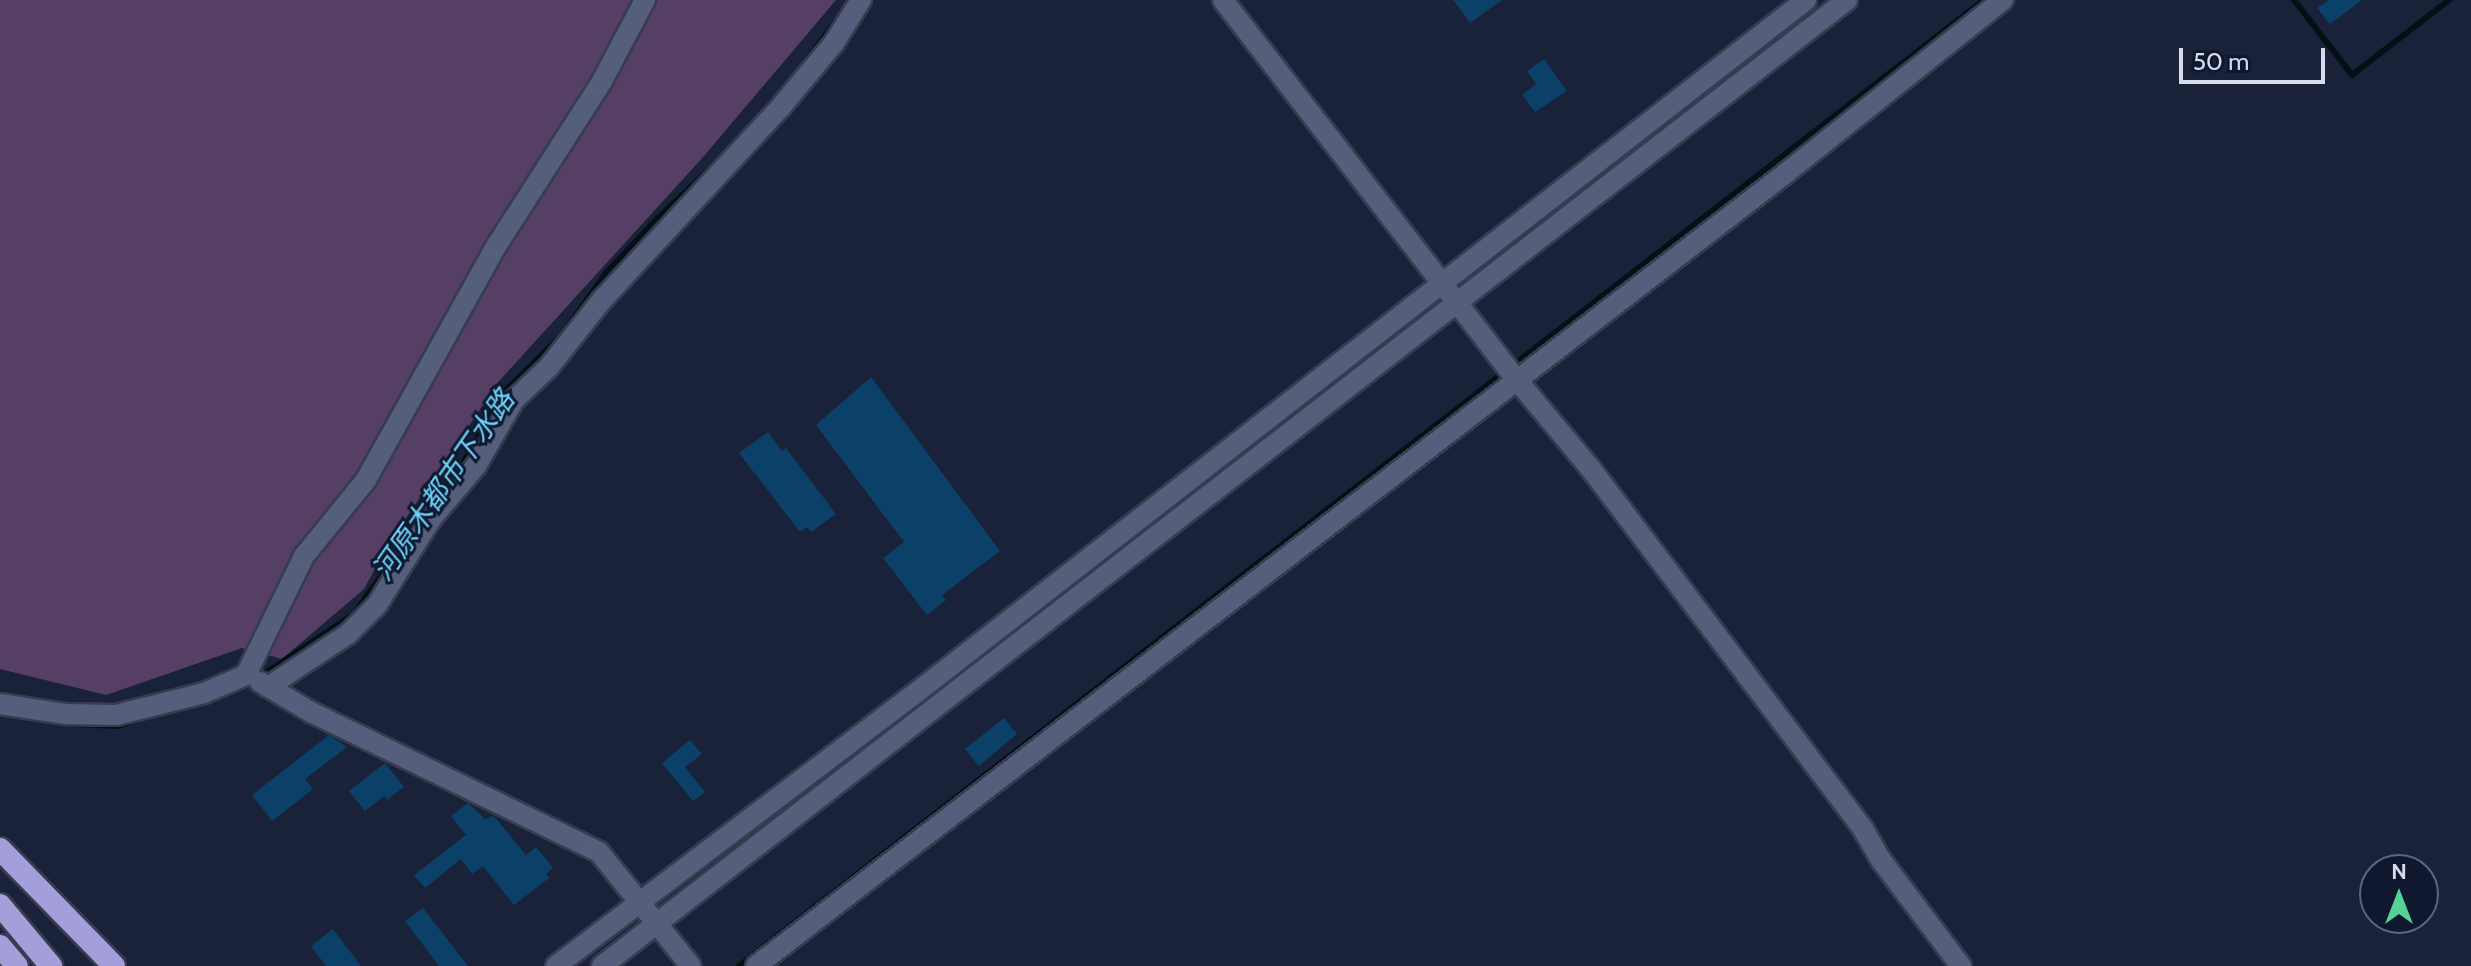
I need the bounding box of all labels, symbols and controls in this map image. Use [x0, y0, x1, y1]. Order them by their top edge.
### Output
scale bar [2183, 32, 2329, 82]
text: 50 m [2193, 47, 2249, 76]
water label: 河原木都市下水路 [365, 384, 521, 586]
north arrow [2359, 854, 2439, 934]
text: N [2391, 858, 2407, 885]

